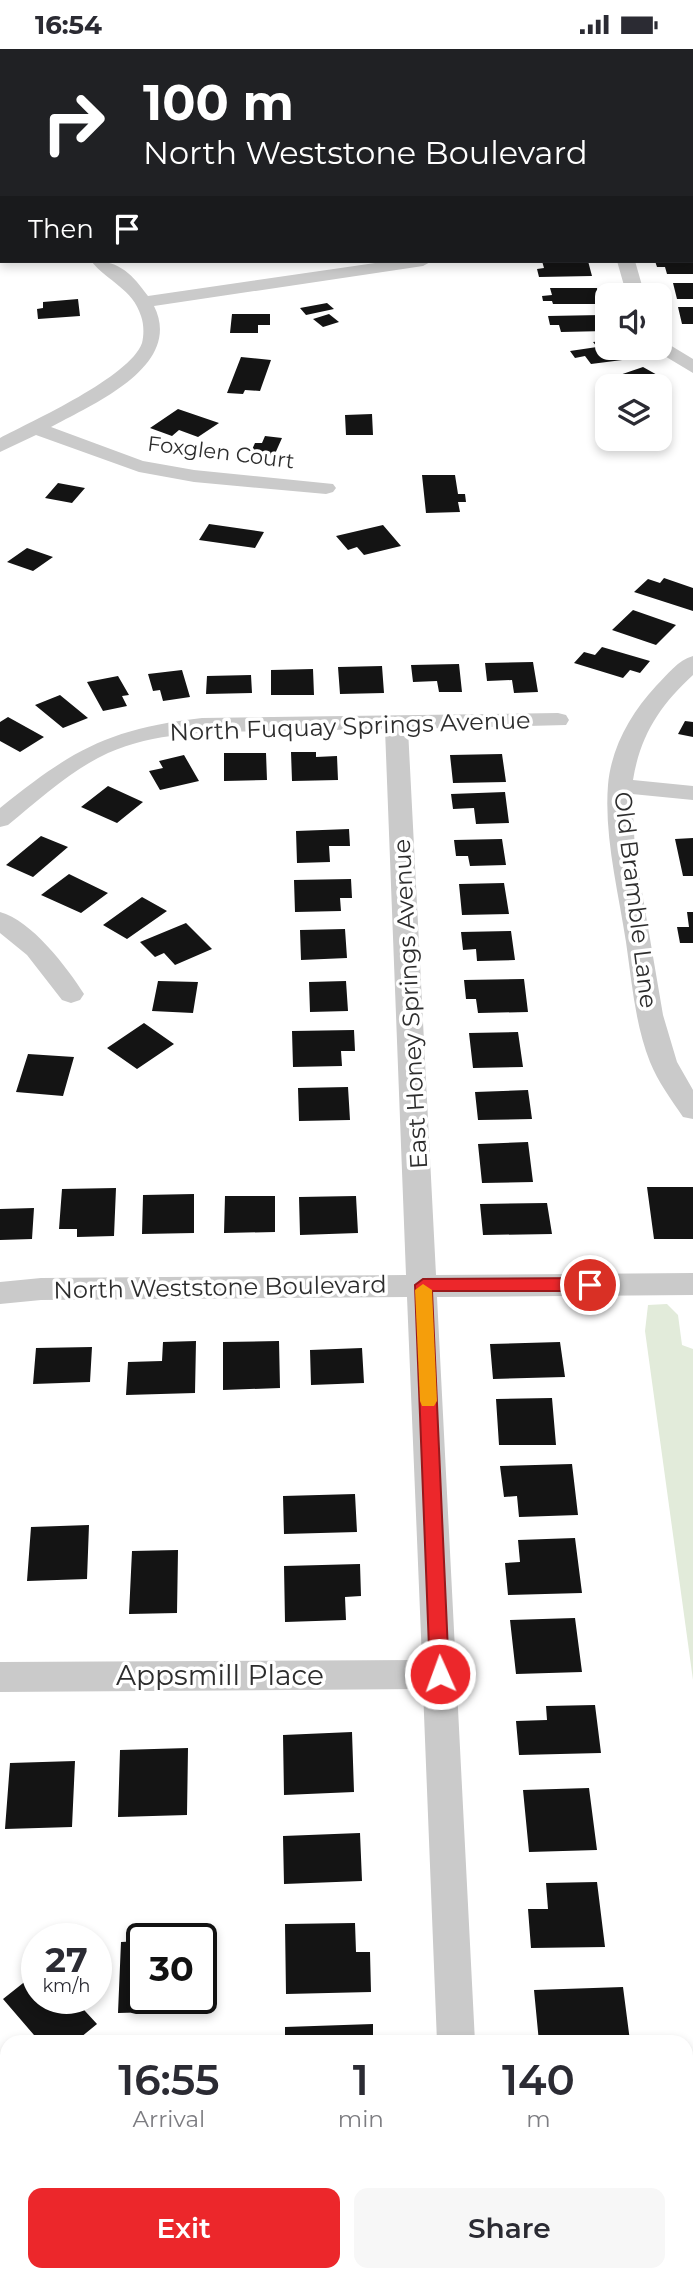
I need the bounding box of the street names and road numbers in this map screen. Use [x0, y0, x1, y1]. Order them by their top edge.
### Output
street label: Foxglen Court [146, 431, 296, 473]
street label: North Fuquay Springs Avenue [169, 705, 531, 747]
street label: Old Bramble Lane [608, 790, 664, 1010]
street label: East Honey Springs Avenue [387, 838, 433, 1170]
street label: North Weststone Boulevard [53, 1270, 387, 1304]
street label: Appsmill Place [116, 1658, 324, 1692]

